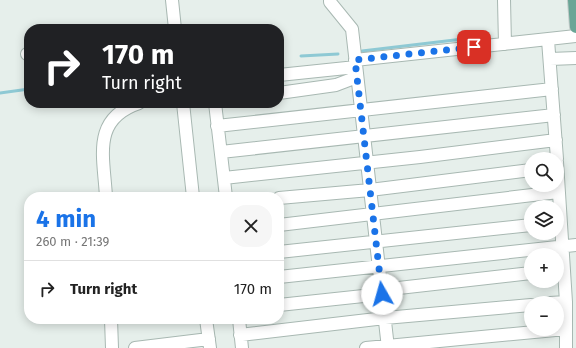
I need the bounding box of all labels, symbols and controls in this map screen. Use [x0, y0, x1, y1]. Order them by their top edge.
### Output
pin [457, 30, 491, 64]
icon: arrive [463, 36, 485, 58]
text: 170 m [102, 38, 174, 71]
icon: right [36, 40, 88, 92]
text: Turn right [102, 72, 182, 94]
map controls [524, 152, 564, 336]
button: search [524, 152, 564, 192]
button: layers [524, 200, 564, 240]
text: 4 min [36, 205, 96, 233]
button: close [230, 205, 272, 247]
text: 260 m · 21:39 [36, 234, 109, 249]
button: + [524, 248, 564, 288]
position arrow [361, 273, 403, 315]
icon: right [36, 278, 58, 300]
text: Turn right [70, 280, 137, 298]
text: 170 m [234, 280, 272, 298]
button: − [524, 296, 564, 336]

